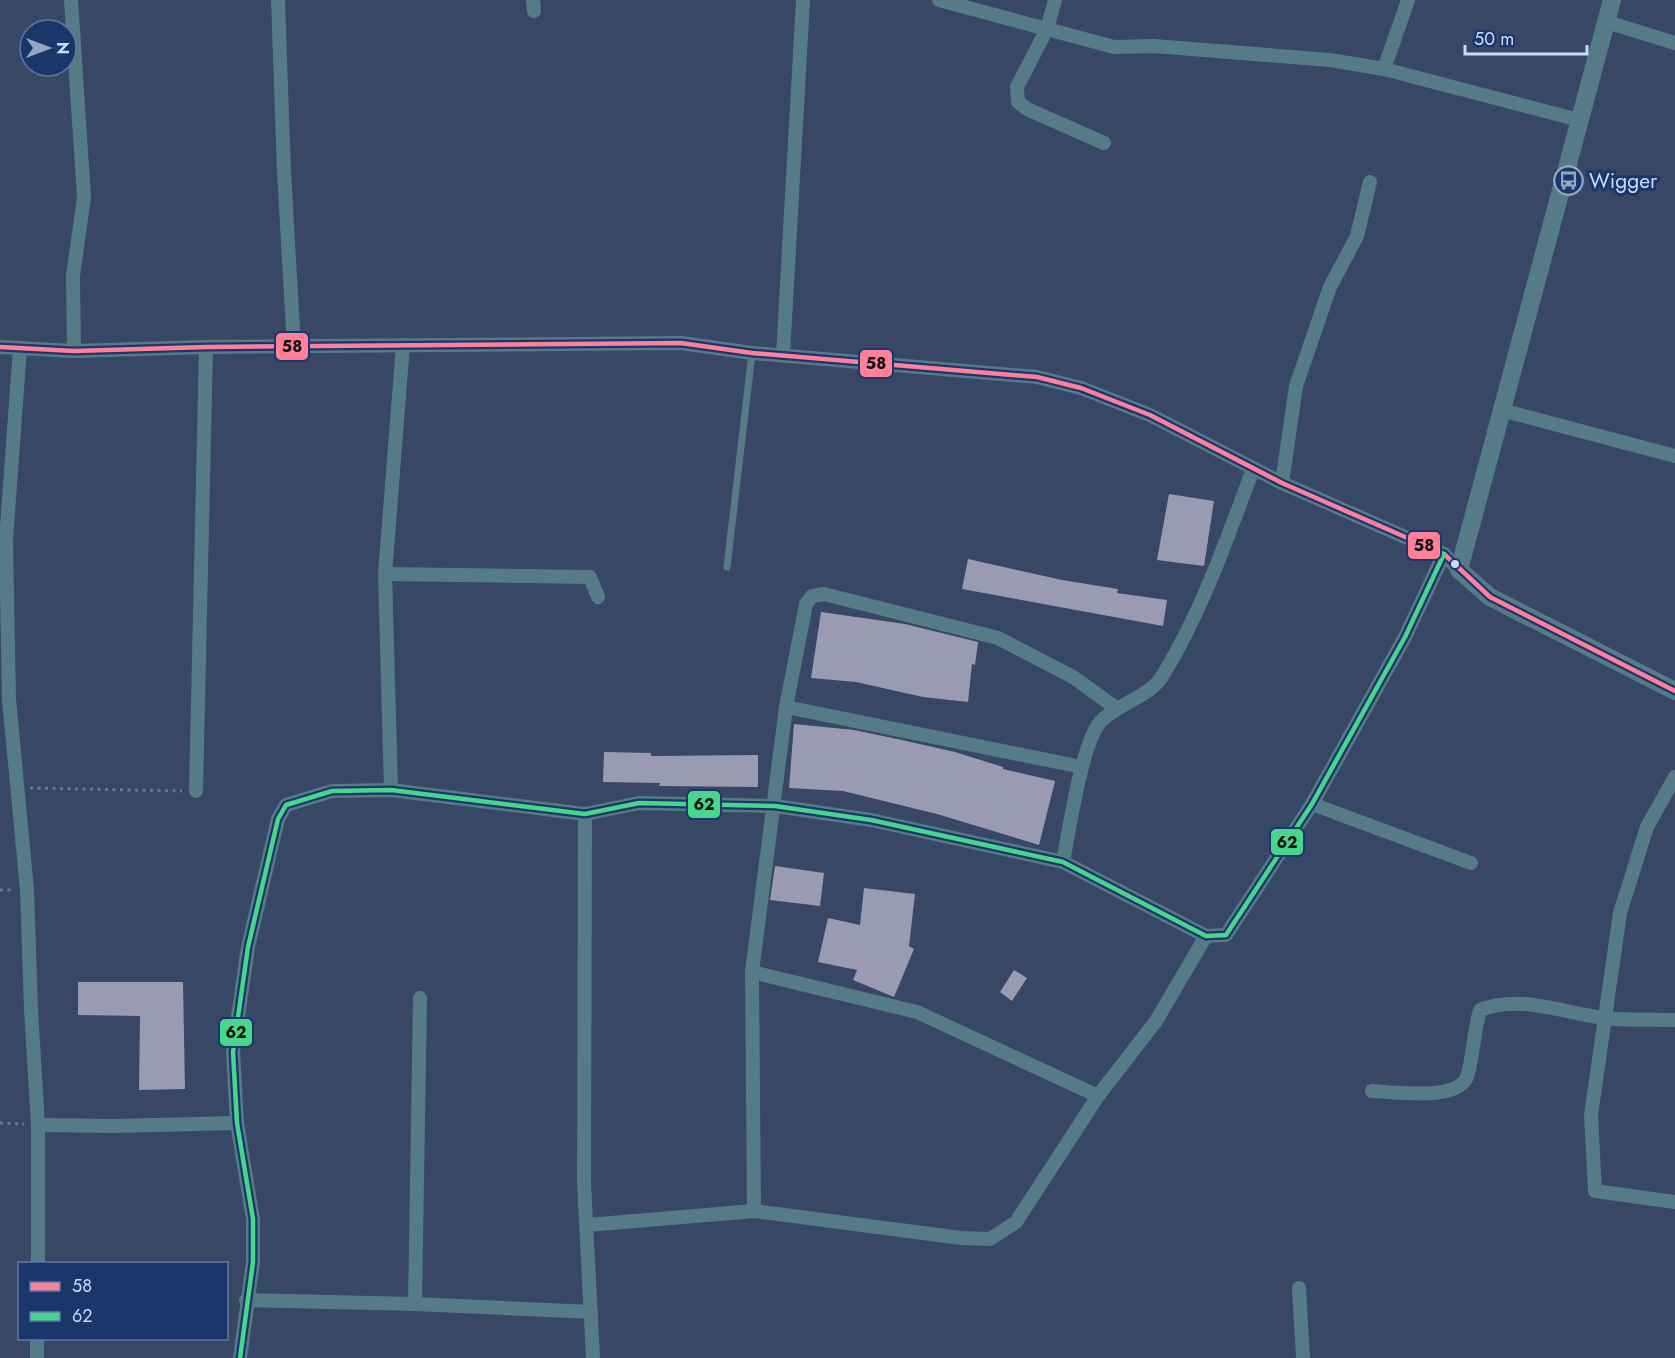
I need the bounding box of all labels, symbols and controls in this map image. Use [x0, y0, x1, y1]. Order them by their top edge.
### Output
north arrow [18, 18, 78, 78]
scale bar [1465, 18, 1586, 56]
text: 50 m [1474, 26, 1514, 52]
text: N [51, 42, 74, 54]
bus stop icon: Wigger [1552, 165, 1584, 197]
place label: Wigger [1589, 166, 1658, 196]
line badge: 58 [275, 332, 309, 361]
text: 58 [282, 335, 302, 358]
line badge: 58 [859, 349, 893, 378]
text: 58 [866, 352, 886, 375]
line badge: 58 [1407, 531, 1441, 560]
text: 58 [1414, 534, 1434, 557]
unlabelled marker [1449, 558, 1461, 570]
line badge: 62 [687, 790, 721, 819]
text: 62 [693, 793, 715, 816]
line badge: 62 [1270, 828, 1304, 856]
text: 62 [1276, 831, 1298, 854]
line badge: 62 [219, 1018, 253, 1047]
text: 62 [225, 1021, 247, 1044]
legend [18, 1262, 228, 1340]
text: 58 [72, 1273, 92, 1299]
text: 62 [72, 1303, 93, 1329]

